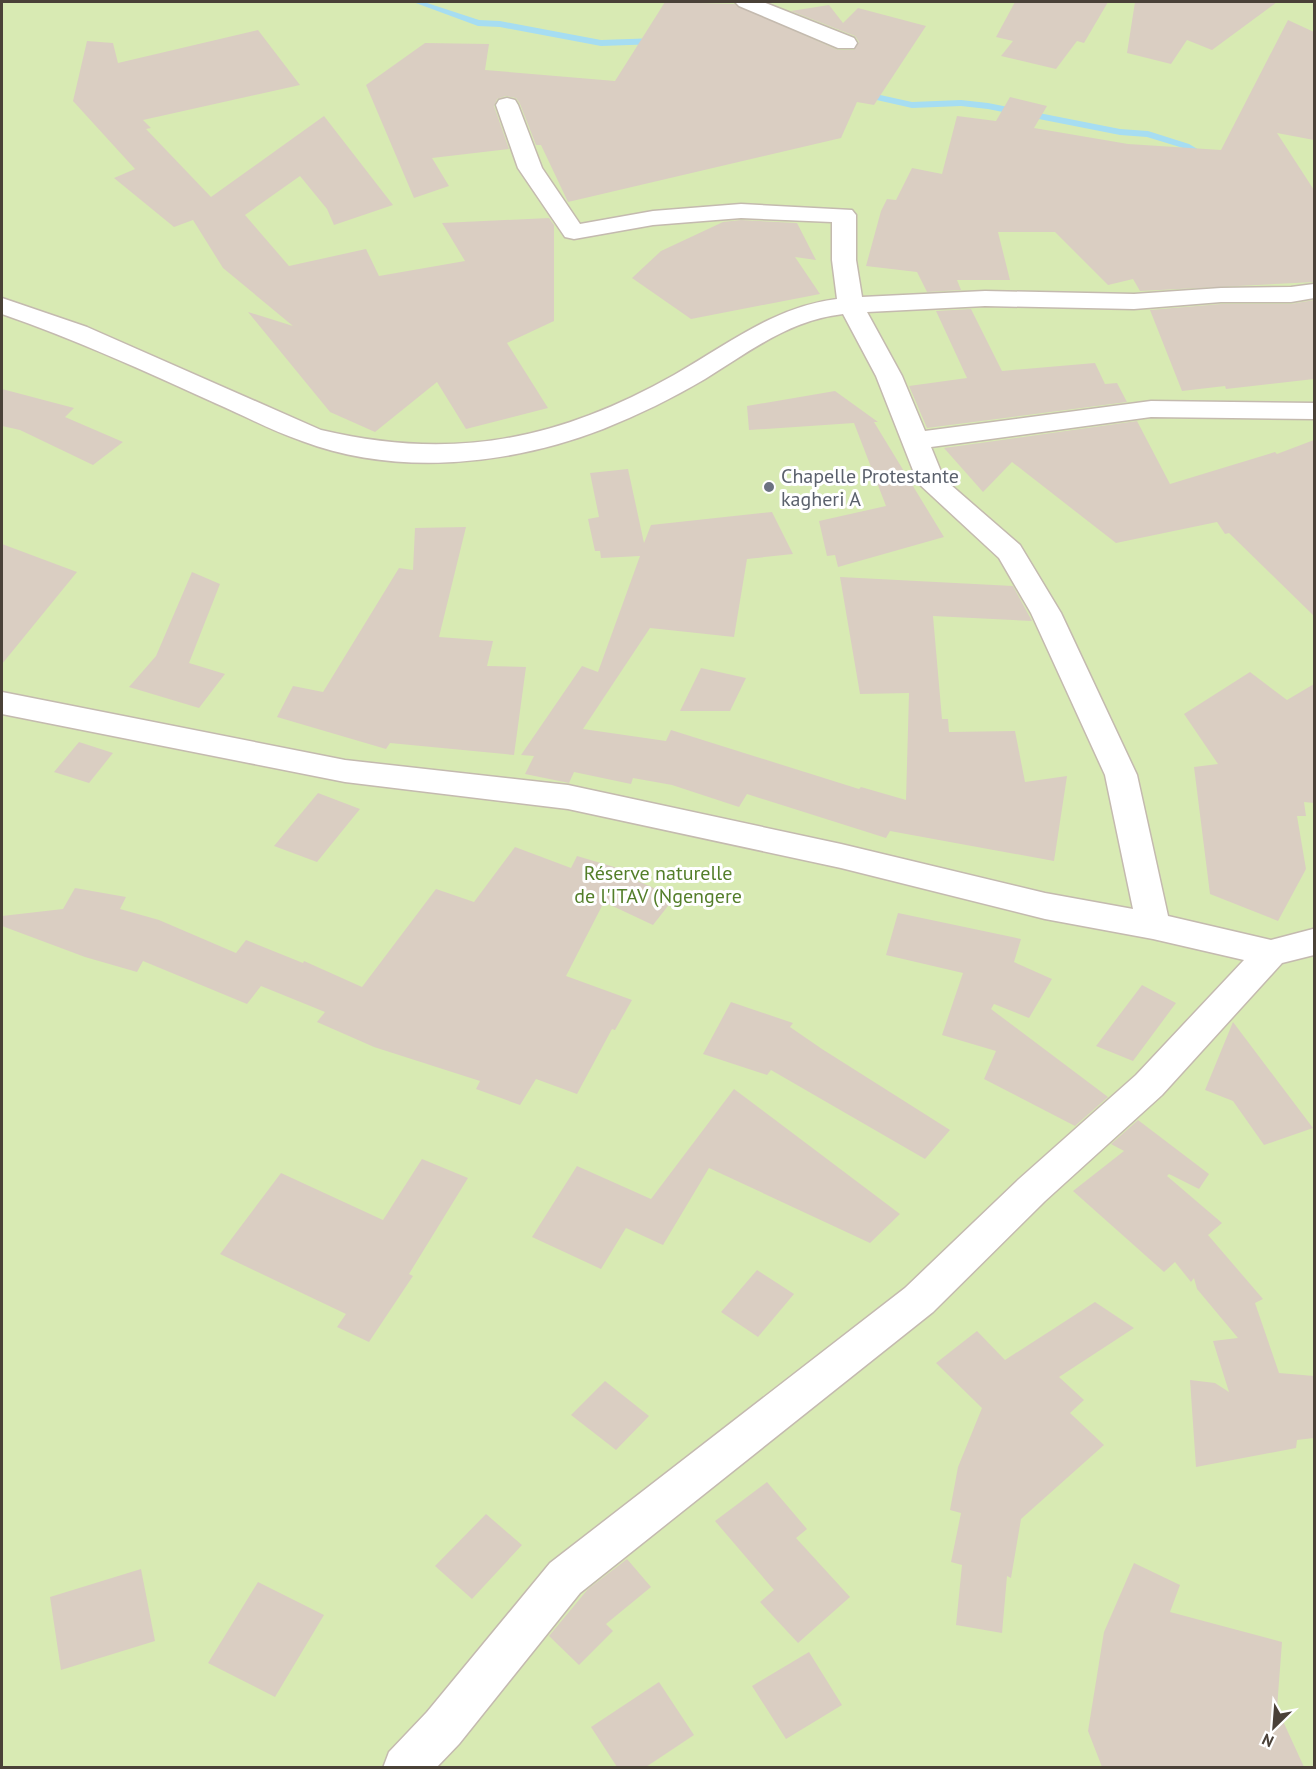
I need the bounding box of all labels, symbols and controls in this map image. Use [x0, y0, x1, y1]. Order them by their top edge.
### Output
place label: Chapelle Protestante kagheri A [781, 463, 959, 512]
marker: Chapelle Protestante kagheri A [762, 480, 776, 494]
park label: Réserve naturelle de l'ITAV (Ngengere [574, 860, 742, 909]
north arrow [1244, 1697, 1304, 1757]
text: N [1259, 1729, 1277, 1752]

